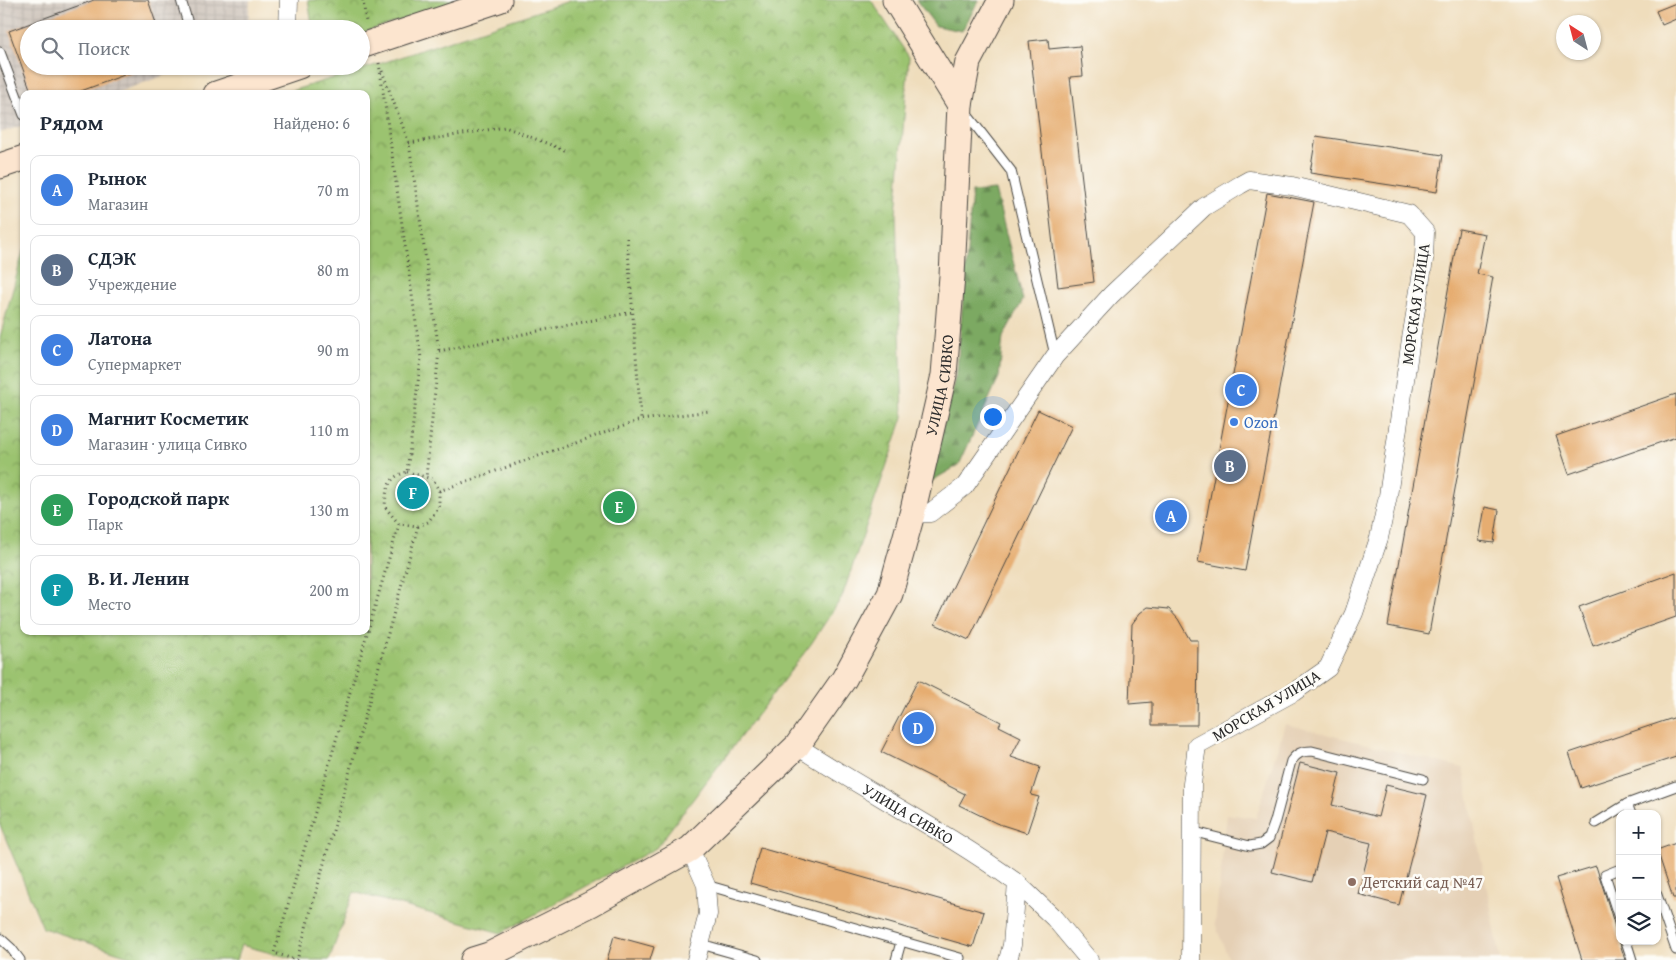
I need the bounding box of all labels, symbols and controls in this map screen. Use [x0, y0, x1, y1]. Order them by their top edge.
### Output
north arrow [1556, 15, 1601, 60]
search box [20, 20, 370, 75]
icon: search [38, 34, 66, 62]
text: Поиск [78, 34, 130, 62]
text: Рядом [40, 107, 103, 138]
text: Найдено: 6 [273, 111, 350, 135]
text: Рынок [88, 164, 146, 192]
text: A [52, 178, 62, 202]
text: 70 m [317, 178, 349, 202]
text: Магазин [88, 192, 148, 216]
street label: МОРСКАЯ УЛИЦА [1395, 241, 1435, 366]
text: СДЭК [88, 244, 136, 272]
text: B [52, 258, 62, 282]
text: 80 m [317, 258, 349, 282]
text: Учреждение [88, 272, 177, 296]
text: Латона [88, 324, 152, 352]
street label: УЛИЦА СИВКО [918, 333, 959, 438]
text: C [52, 338, 62, 362]
text: 90 m [317, 338, 349, 362]
text: Супермаркет [88, 352, 181, 376]
pin: C [1225, 371, 1257, 409]
text: Магнит Косметик [88, 404, 248, 432]
your location [980, 404, 1006, 430]
place label: Ozon [1244, 410, 1278, 434]
marker: Ozon [1228, 416, 1240, 428]
text: D [52, 418, 62, 442]
text: 110 m [309, 418, 349, 442]
text: Магазин · улица Сивко [88, 432, 247, 456]
pin: B [1214, 447, 1246, 485]
pin: F [397, 474, 429, 512]
text: Городской парк [88, 484, 229, 512]
pin: E [603, 488, 635, 526]
pin: A [1155, 497, 1187, 535]
text: E [53, 498, 61, 522]
text: 130 m [309, 498, 349, 522]
text: Парк [88, 512, 123, 536]
text: В. И. Ленин [88, 564, 189, 592]
text: F [53, 578, 61, 602]
text: 200 m [309, 578, 349, 602]
text: Место [88, 592, 131, 616]
street label: МОРСКАЯ УЛИЦА [1207, 663, 1325, 747]
pin: D [902, 709, 934, 747]
street label: УЛИЦА СИВКО [858, 777, 959, 850]
map controls [1616, 810, 1661, 945]
button: + [1616, 810, 1661, 855]
button: − [1616, 855, 1661, 900]
place label: Детский сад №47 [1361, 870, 1483, 894]
marker: Детский сад №47 [1346, 876, 1358, 888]
button: layers [1616, 900, 1661, 945]

